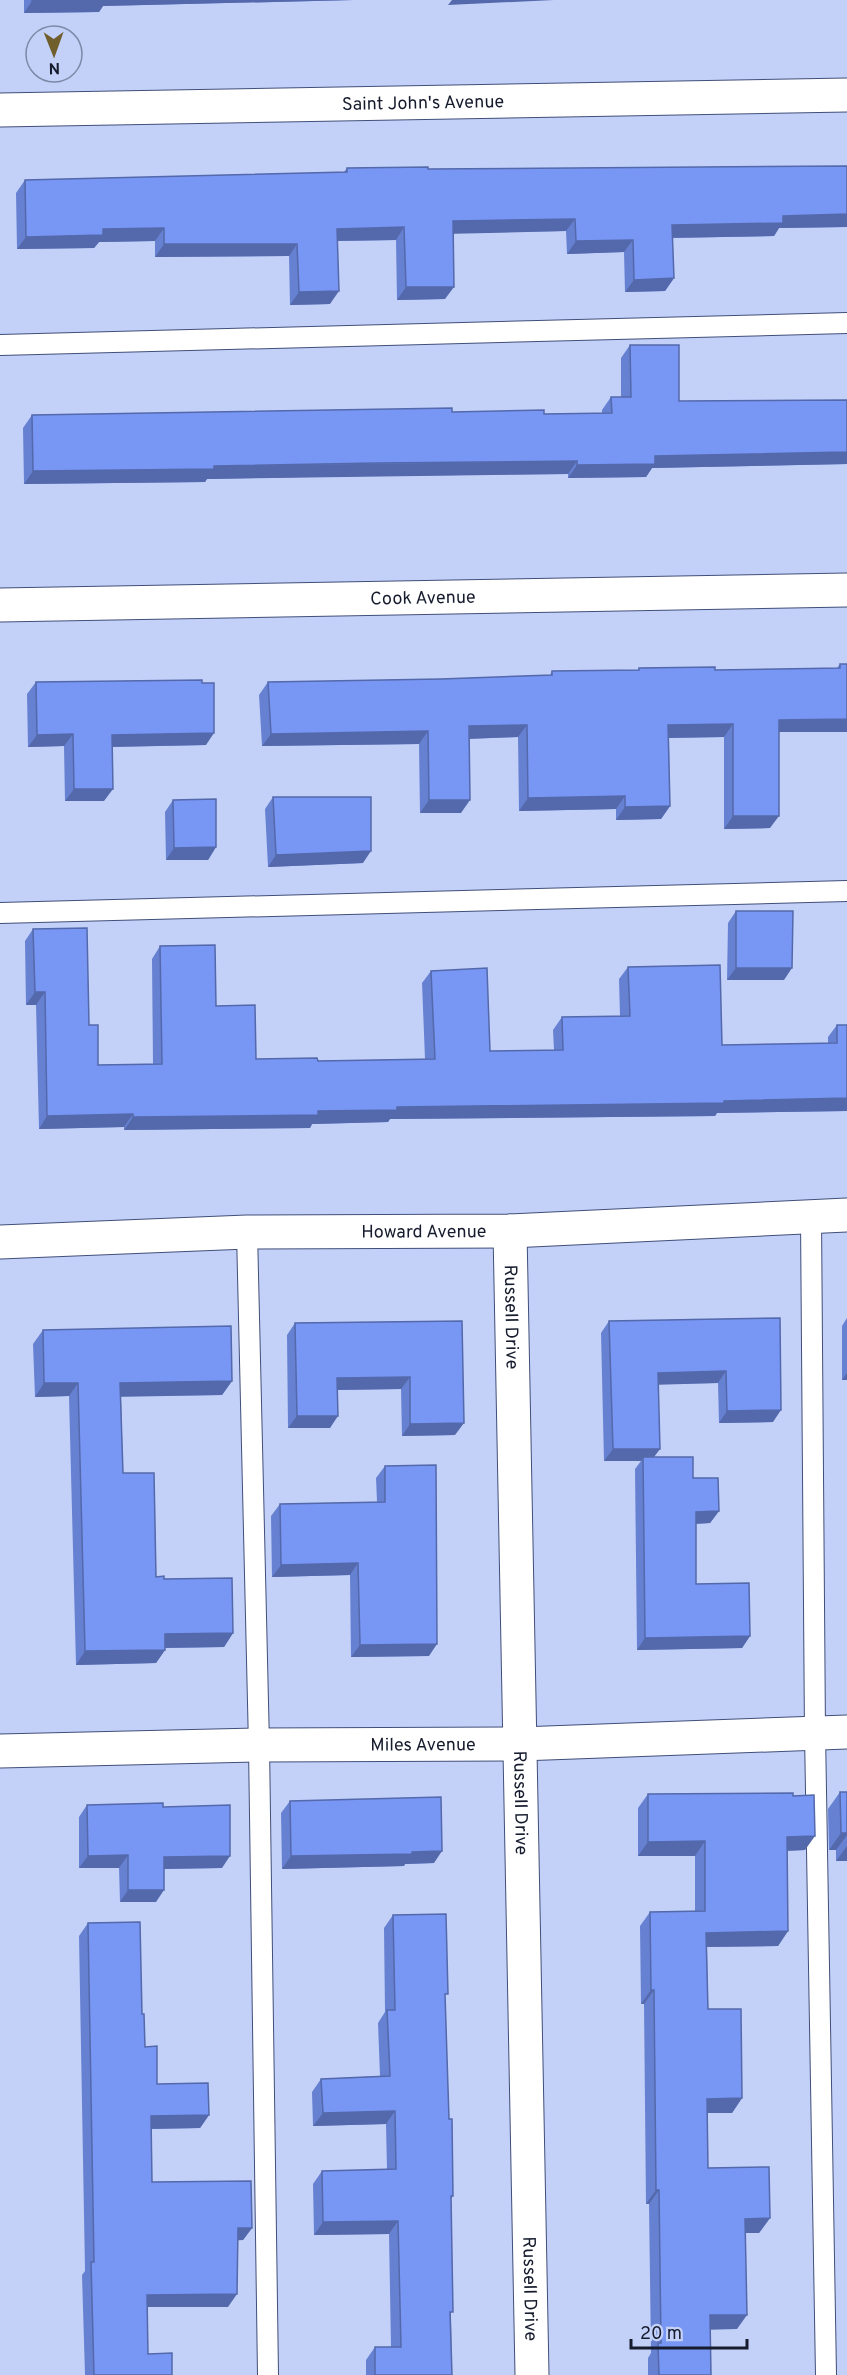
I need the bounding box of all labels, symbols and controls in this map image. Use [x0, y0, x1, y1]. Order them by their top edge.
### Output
north arrow [24, 24, 84, 84]
text: N [48, 57, 60, 77]
street label: Saint John's Avenue [342, 91, 504, 117]
street label: Cook Avenue [370, 587, 476, 611]
street label: Howard Avenue [361, 1221, 487, 1245]
street label: Russell Drive [498, 1264, 523, 1370]
street label: Miles Avenue [370, 1734, 476, 1758]
street label: Russell Drive [507, 1750, 532, 1855]
street label: Russell Drive [516, 2236, 541, 2341]
scale bar [631, 2312, 746, 2350]
text: 20 m [640, 2323, 682, 2346]

